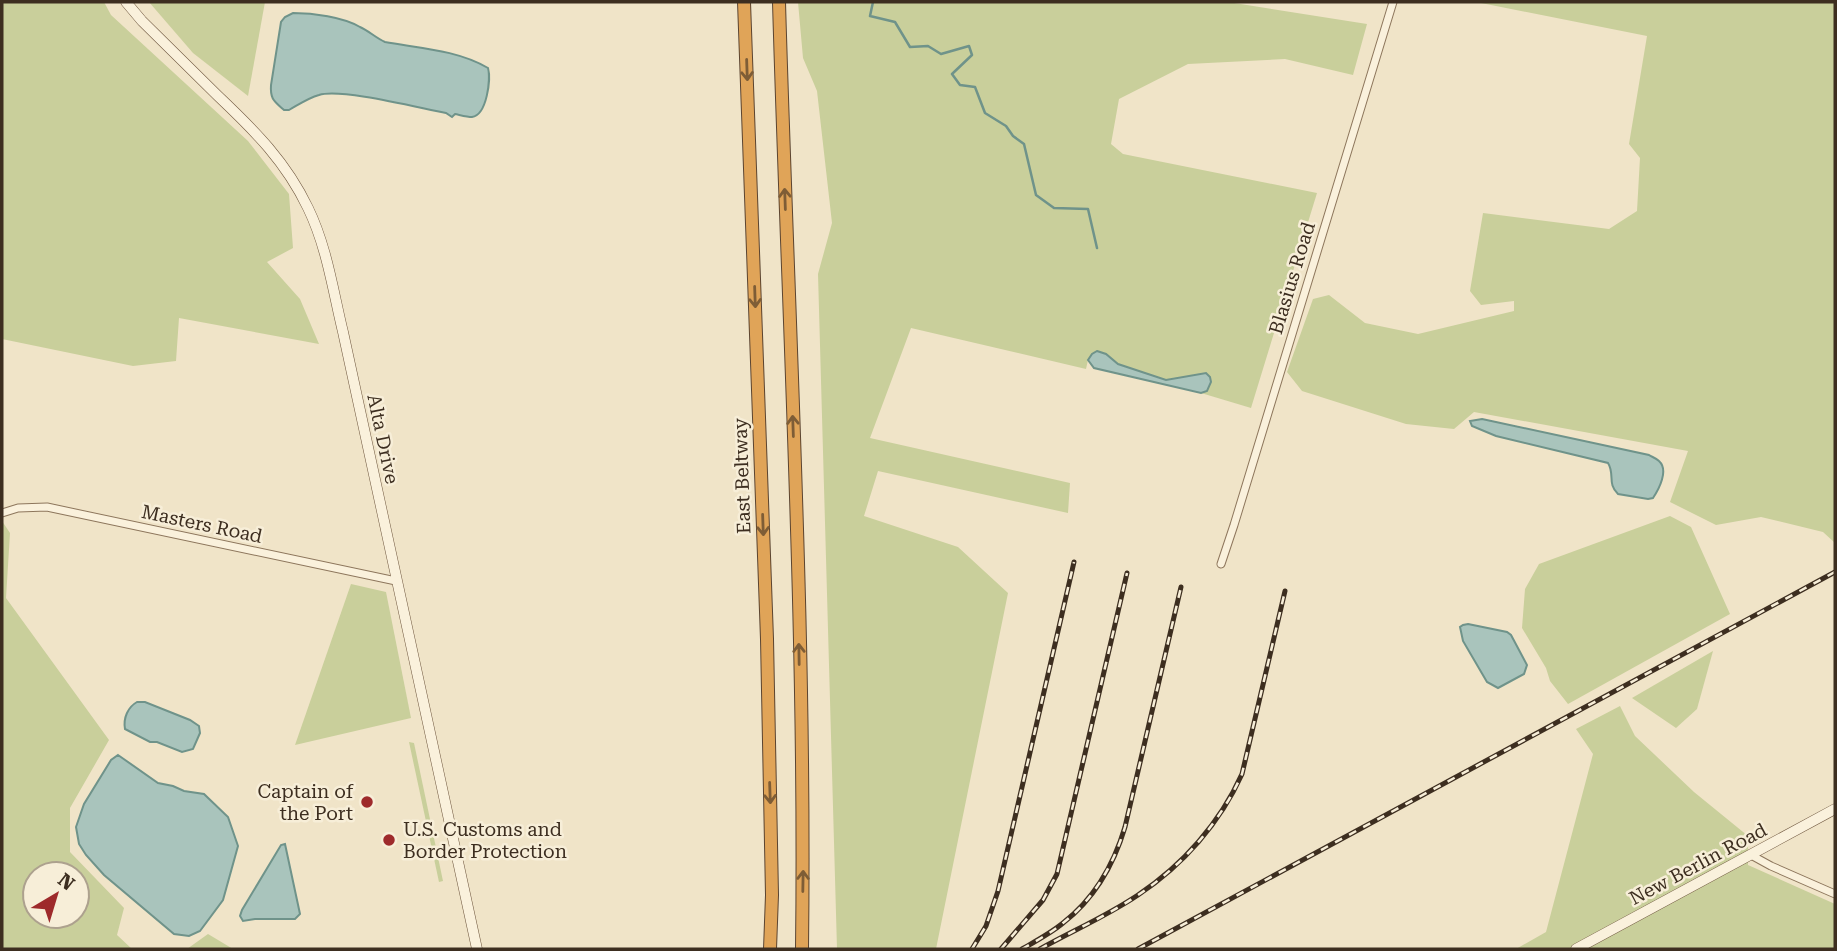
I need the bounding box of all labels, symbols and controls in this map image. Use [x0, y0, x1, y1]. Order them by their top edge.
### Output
one-way arrow [740, 58, 753, 81]
one-way arrow [778, 188, 791, 211]
street label: Blasius Road [1264, 219, 1320, 337]
one-way arrow [748, 286, 761, 309]
street label: Alta Drive [362, 392, 404, 486]
one-way arrow [787, 415, 800, 438]
street label: East Beltway [728, 417, 756, 534]
street label: Masters Road [139, 500, 265, 548]
one-way arrow [756, 513, 769, 536]
one-way arrow [793, 642, 806, 665]
place label: Captain of the Port [257, 780, 354, 825]
one-way arrow [763, 781, 776, 804]
marker: Captain of the Port [359, 794, 375, 810]
place label: U.S. Customs and Border Protection [403, 818, 567, 863]
street label: New Berlin Road [1625, 818, 1771, 910]
marker: U.S. Customs and Border Protection [381, 832, 397, 848]
north arrow [21, 860, 91, 930]
text: N [53, 868, 79, 896]
one-way arrow [796, 870, 810, 893]

